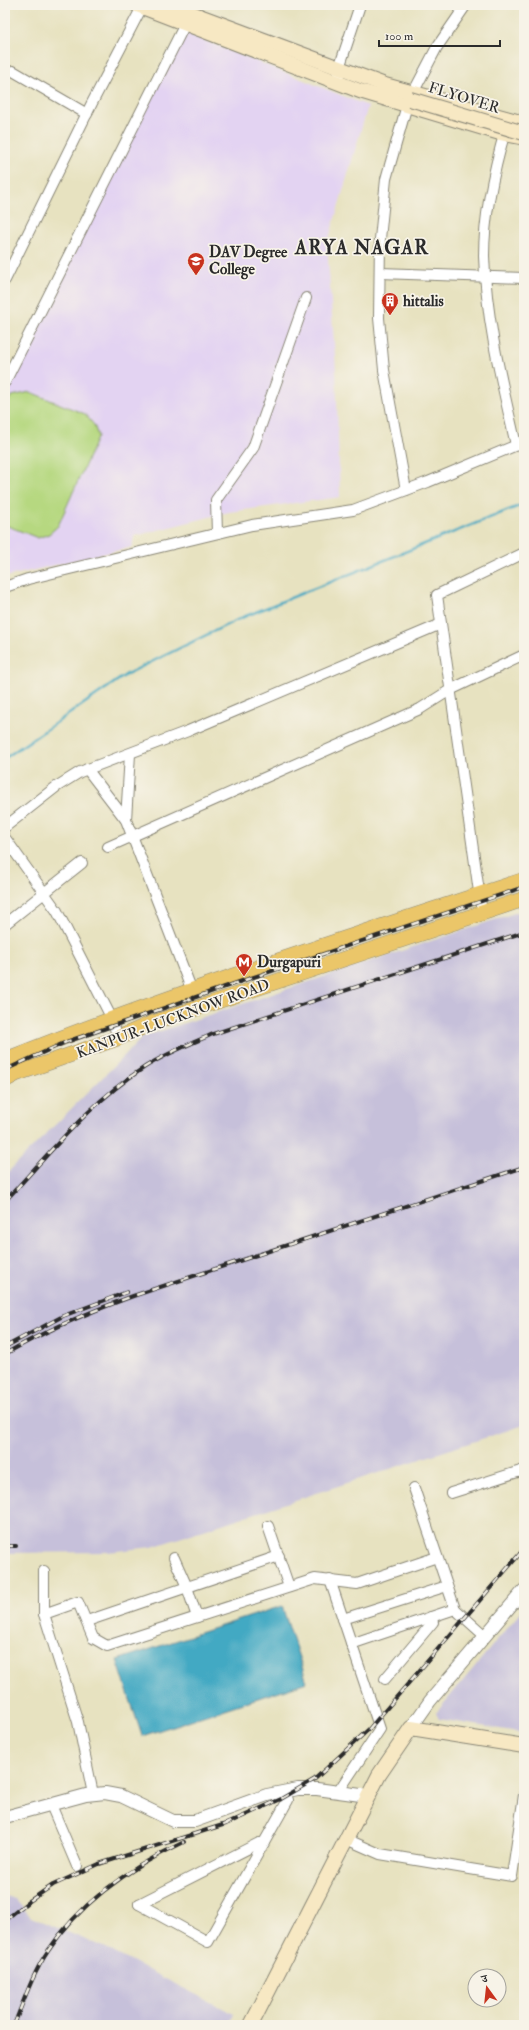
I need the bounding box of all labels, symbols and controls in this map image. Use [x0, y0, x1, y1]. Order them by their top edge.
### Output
scale bar [379, 22, 500, 48]
text: 100 m [385, 29, 414, 44]
street label: FLYOVER [426, 78, 503, 118]
district label: ARYA NAGAR [294, 236, 429, 260]
place label: DAV Degree College [209, 243, 288, 280]
school or university icon: DAV Degree College [186, 251, 206, 276]
building icon: hittalis [380, 291, 400, 316]
place label: hittalis [403, 292, 444, 311]
metro station icon: Durgapuri [234, 952, 254, 977]
place label: Durgapuri [257, 953, 321, 973]
street label: KANPUR-LUCKNOW ROAD [74, 975, 272, 1063]
north arrow [467, 1968, 507, 2008]
text: उ [479, 1971, 490, 1986]

